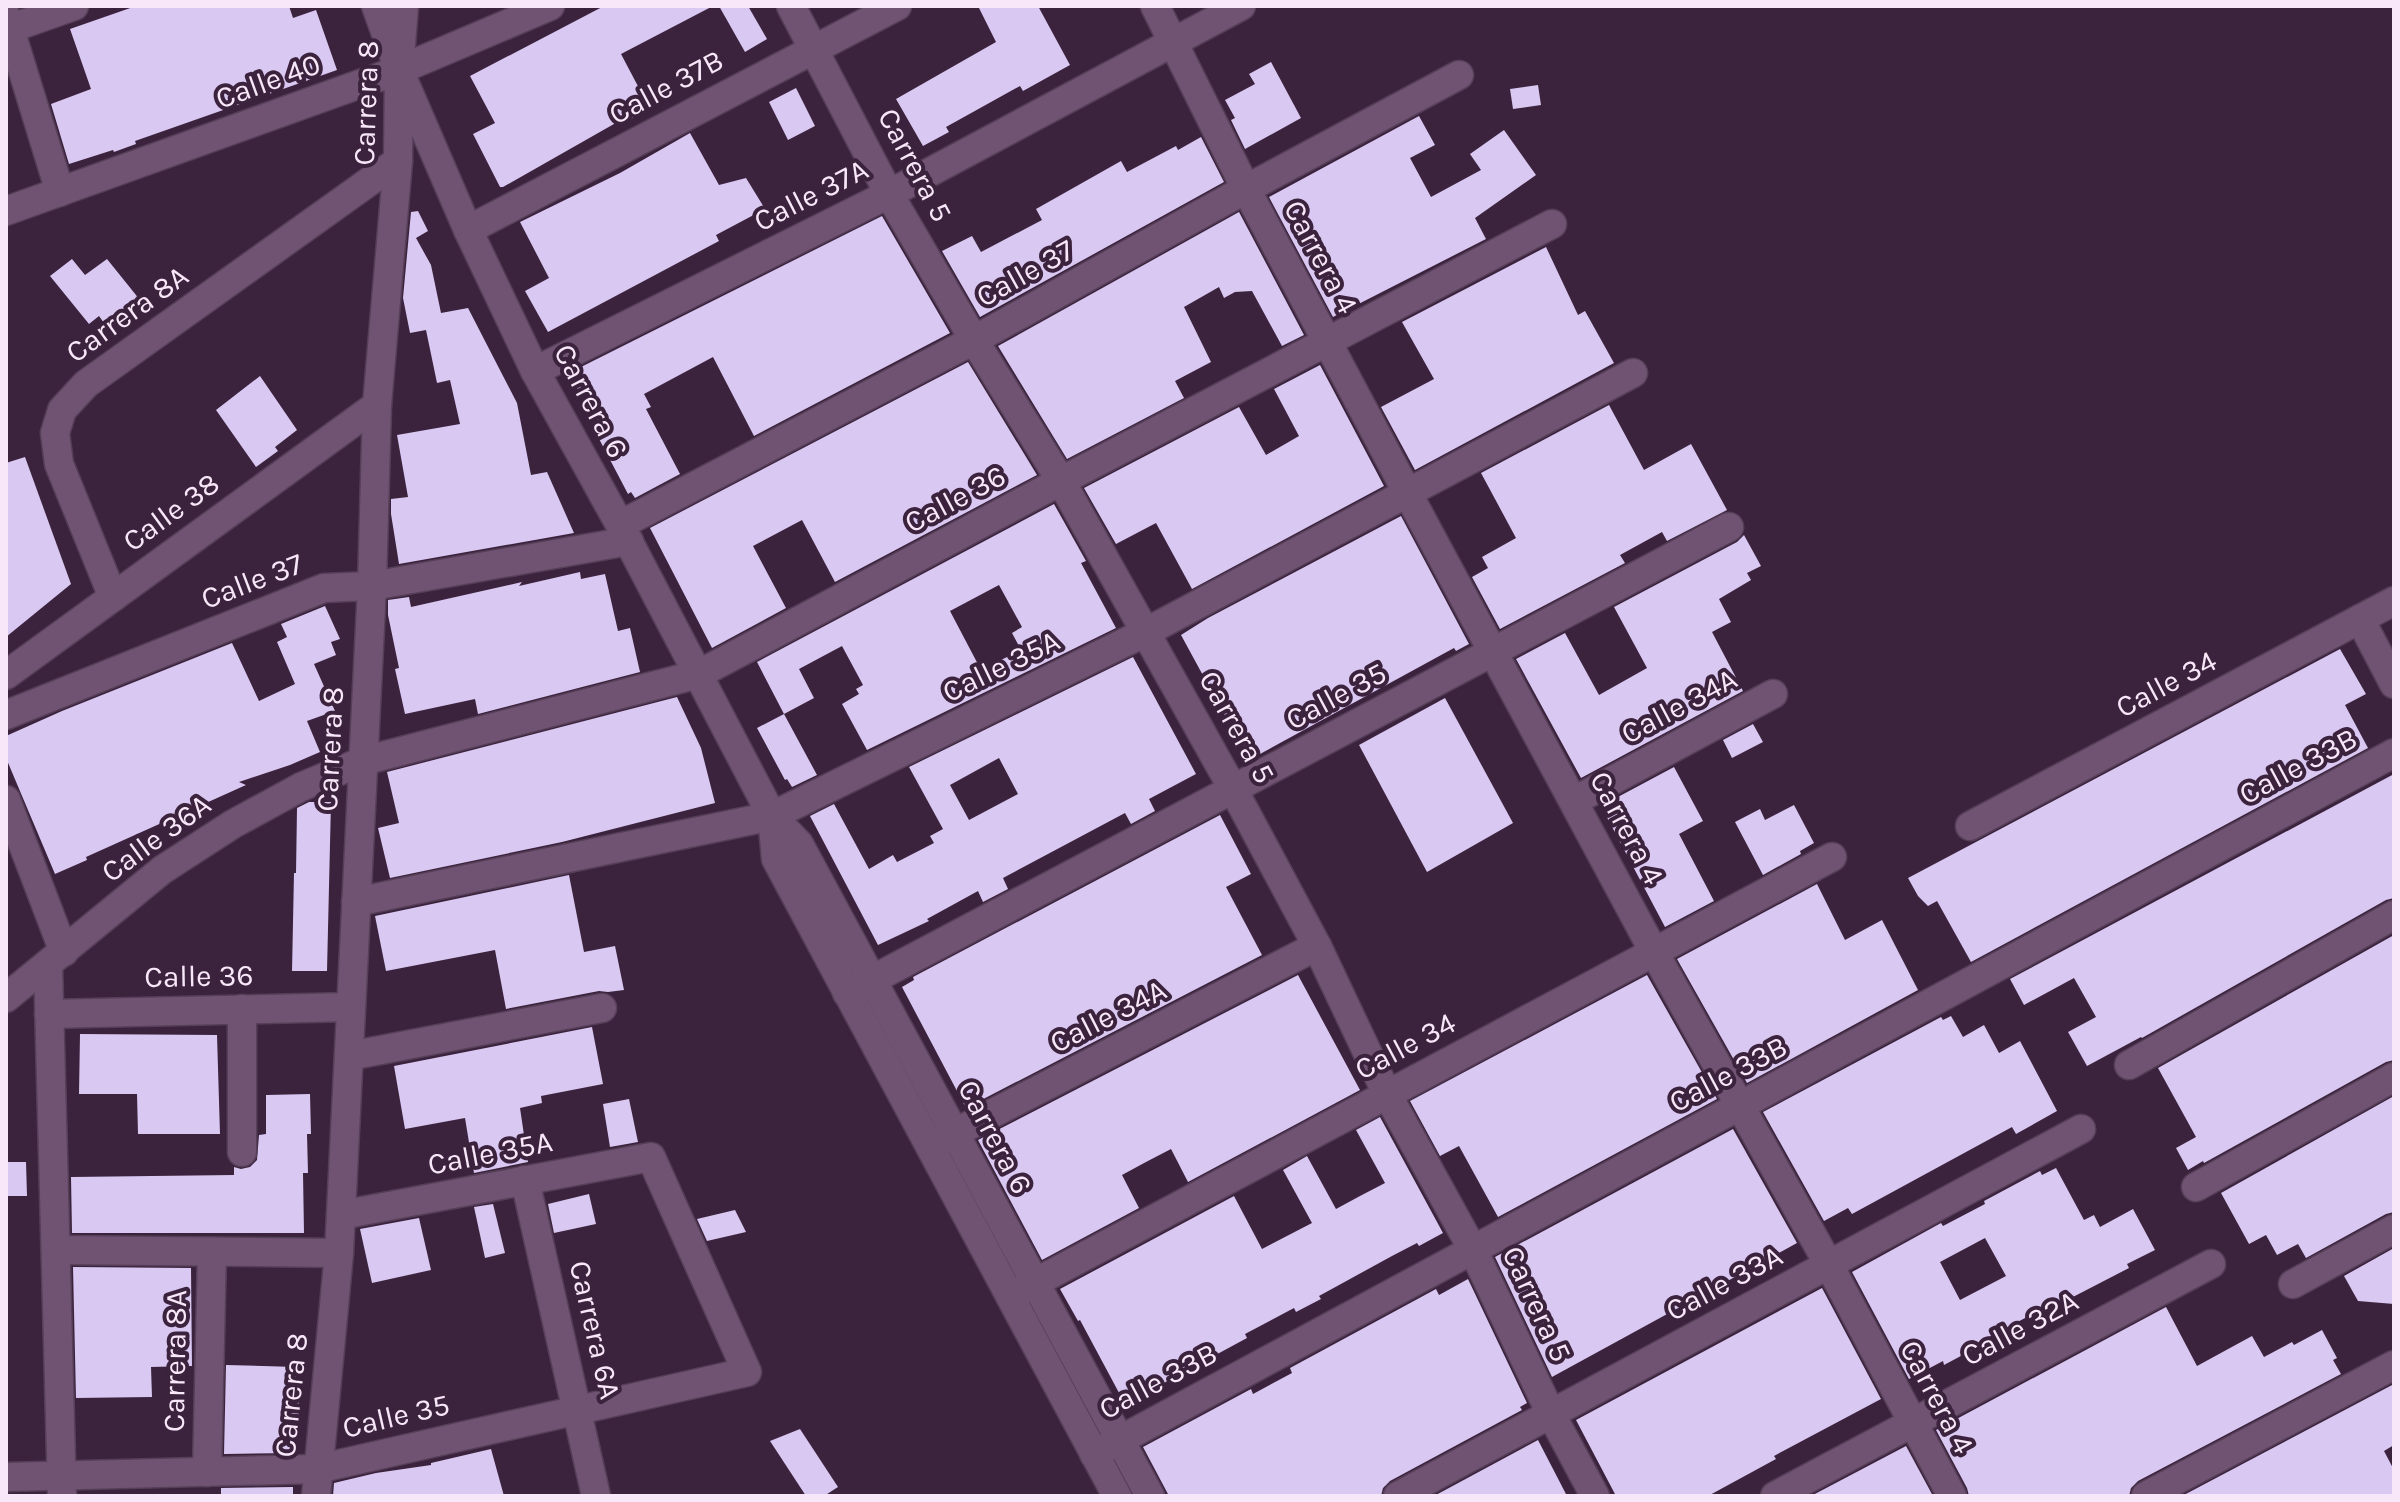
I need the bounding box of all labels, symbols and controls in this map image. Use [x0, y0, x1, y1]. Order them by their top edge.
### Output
street label: Carrera 8 [346, 40, 386, 166]
street label: Calle 37B [603, 42, 729, 132]
street label: Calle 40 [211, 45, 325, 117]
street label: Carrera 5 [870, 102, 960, 228]
street label: Calle 37A [748, 151, 874, 239]
street label: Carrera 4 [1276, 194, 1366, 320]
street label: Calle 37 [970, 232, 1080, 314]
street label: Carrera 8A [59, 258, 195, 370]
street label: Carrera 6 [546, 338, 636, 464]
street label: Calle 36 [898, 457, 1012, 541]
street label: Calle 38 [116, 465, 226, 559]
street label: Calle 37 [196, 545, 308, 617]
street label: Calle 35A [936, 622, 1066, 710]
street label: Calle 34 [2110, 642, 2223, 725]
street label: Calle 35 [1279, 655, 1393, 737]
street label: Calle 34A [1615, 661, 1743, 751]
street label: Carrera 5 [1191, 664, 1283, 790]
street label: Carrera 8 [309, 686, 351, 812]
street label: Calle 33B [2233, 720, 2363, 812]
street label: Carrera 4 [1582, 765, 1672, 891]
street label: Calle 36A [94, 786, 218, 890]
street label: Calle 36 [144, 957, 254, 995]
street label: Calle 34A [1044, 971, 1172, 1061]
street label: Calle 34 [1349, 1004, 1462, 1087]
street label: Calle 33B [1663, 1028, 1793, 1120]
street label: Carrera 6 [950, 1074, 1040, 1200]
street label: Calle 35A [425, 1123, 555, 1183]
street label: Calle 33A [1660, 1237, 1788, 1329]
street label: Carrera 5 [1495, 1240, 1579, 1368]
street label: Carrera 6A [562, 1257, 628, 1403]
street label: Calle 32A [1956, 1282, 2084, 1374]
street label: Carrera 8A [156, 1290, 194, 1432]
street label: Carrera 8 [267, 1331, 315, 1459]
street label: Carrera 4 [1892, 1334, 1982, 1460]
street label: Calle 33B [1093, 1335, 1223, 1427]
street label: Calle 35 [339, 1386, 453, 1446]

